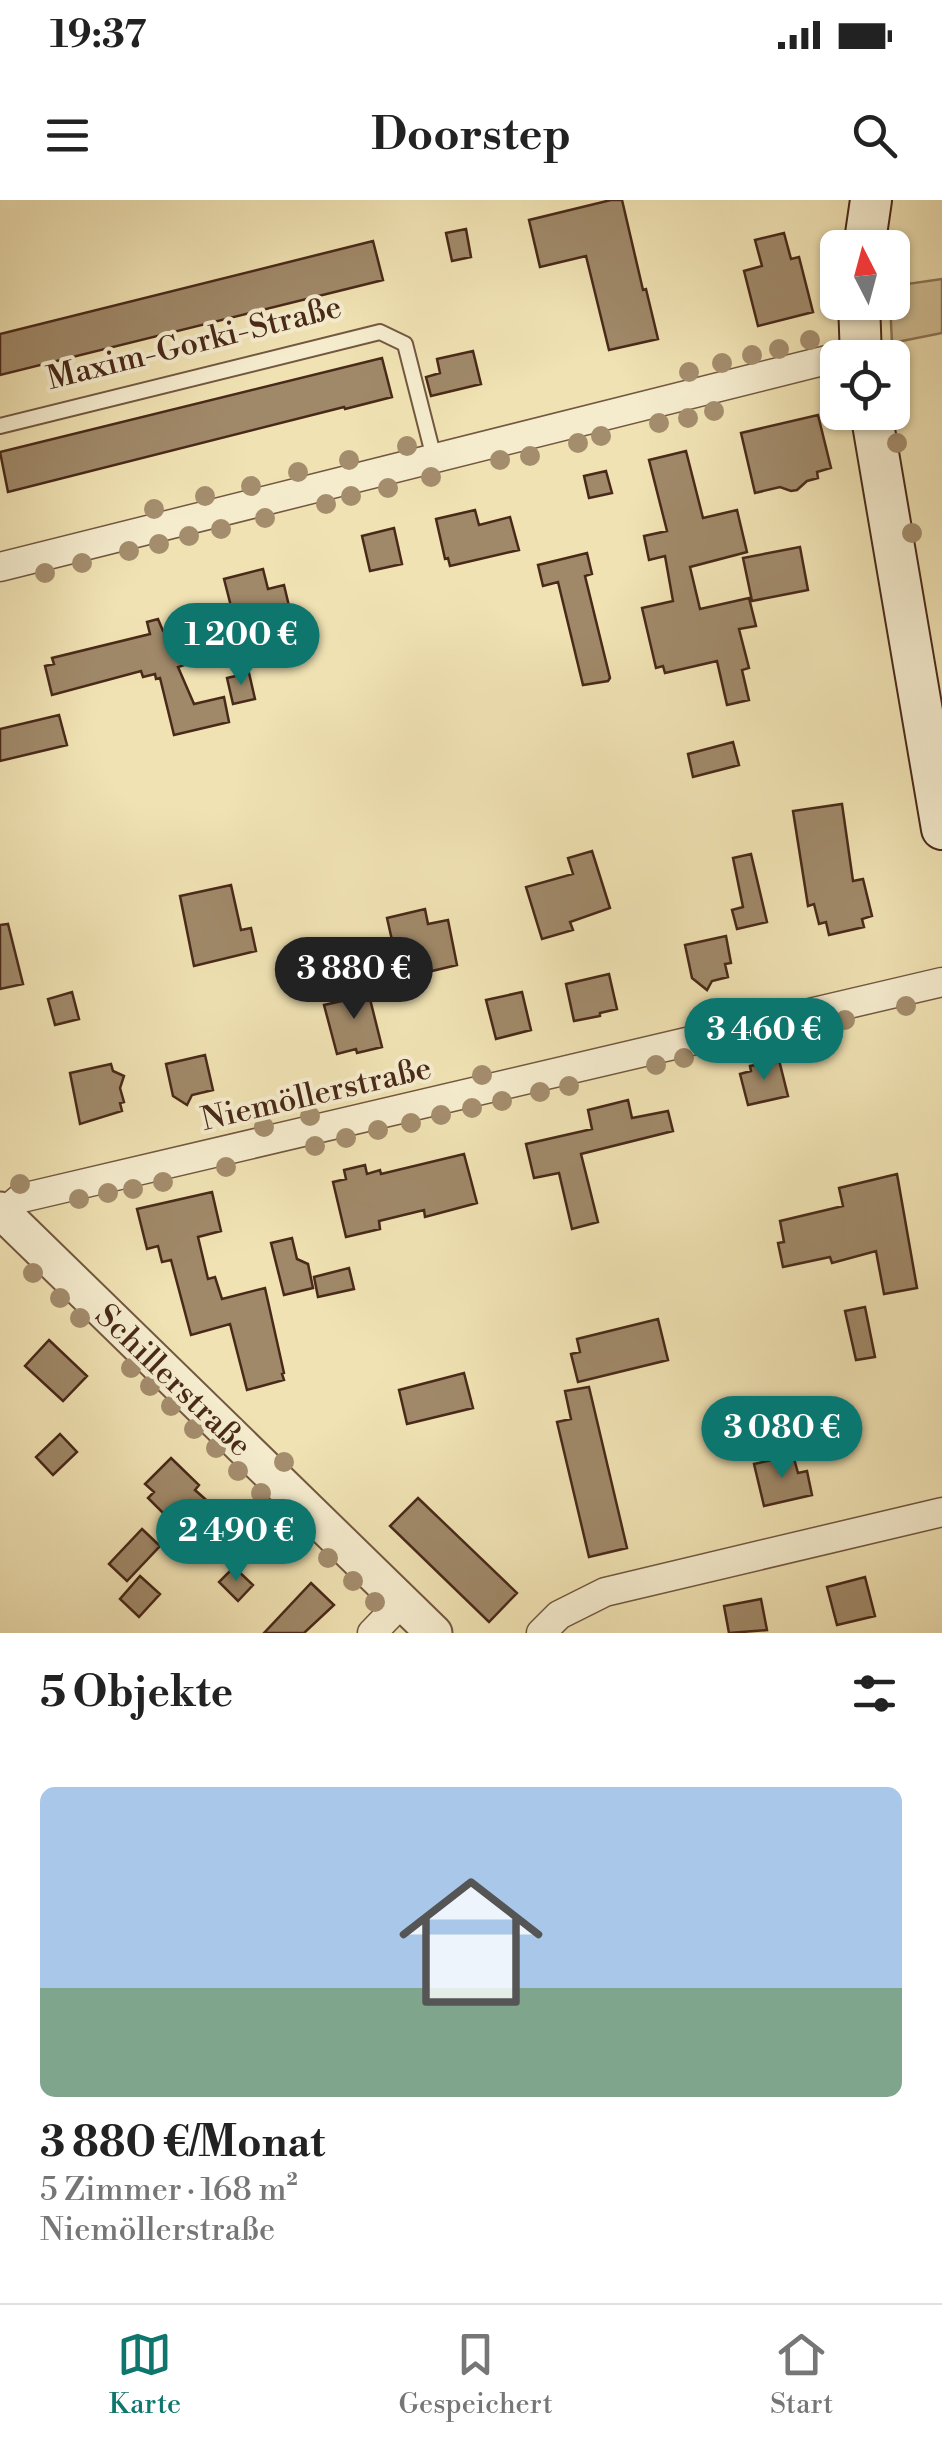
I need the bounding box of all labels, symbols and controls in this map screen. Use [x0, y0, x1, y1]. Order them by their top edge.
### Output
text: 19:37 [50, 12, 146, 59]
text: Doorstep [371, 107, 571, 164]
icon: menu [40, 108, 95, 163]
icon: search [847, 108, 902, 163]
north arrow [820, 230, 910, 320]
map controls [820, 230, 910, 430]
street label: Maxim-Gorki-Straße [43, 287, 346, 399]
button: locate [820, 340, 910, 430]
pin: 1 200 € [149, 603, 333, 688]
text: 1 200 € [185, 615, 297, 655]
pin: 3 880 € [262, 937, 446, 1022]
text: 3 880 € [297, 949, 411, 989]
pin: 3 460 € [672, 998, 856, 1083]
text: 3 460 € [706, 1010, 822, 1050]
street label: Niemöllerstraße [197, 1048, 435, 1140]
street label: Schillerstraße [87, 1296, 260, 1465]
pin: 3 080 € [690, 1396, 874, 1481]
text: 3 080 € [723, 1408, 841, 1448]
pin: 2 490 € [144, 1499, 328, 1584]
text: 2 490 € [178, 1511, 294, 1551]
icon: filters [847, 1666, 902, 1721]
text: 5 Objekte [40, 1667, 233, 1720]
icon: home [381, 1852, 561, 2032]
text: 3 880 €/Monat [40, 2117, 325, 2170]
text: 5 Zimmer · 168 m² [40, 2170, 298, 2210]
text: Niemöllerstraße [40, 2210, 275, 2250]
tab: Karte [109, 2327, 181, 2422]
tab: Gespeichert [398, 2327, 553, 2422]
tab: Start [770, 2327, 833, 2422]

